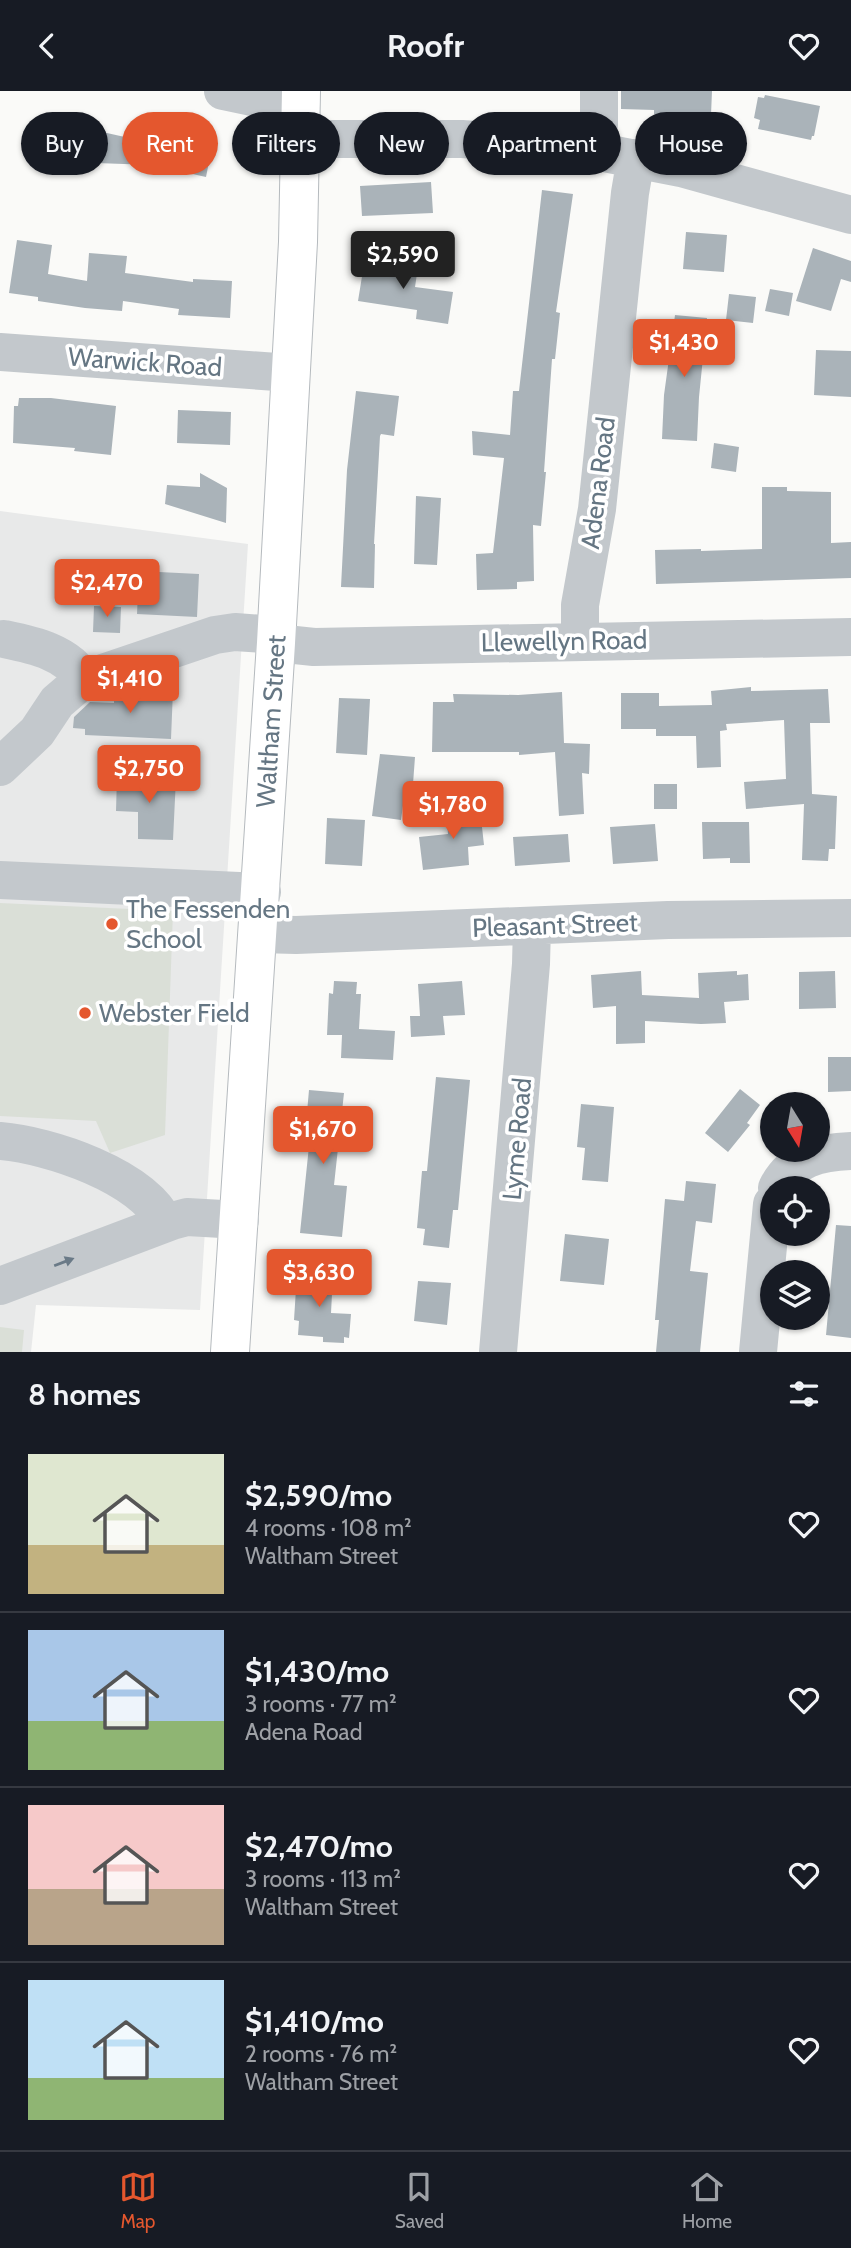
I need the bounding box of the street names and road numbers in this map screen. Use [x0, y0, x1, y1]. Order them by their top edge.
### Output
street label: Warwick Road [67, 341, 223, 383]
street label: Adena Road [574, 415, 622, 551]
street label: Llewellyn Road [481, 624, 647, 658]
street label: Waltham Street [249, 634, 292, 809]
street label: Pleasant Street [472, 906, 639, 944]
street label: Lyme Road [496, 1077, 538, 1201]

